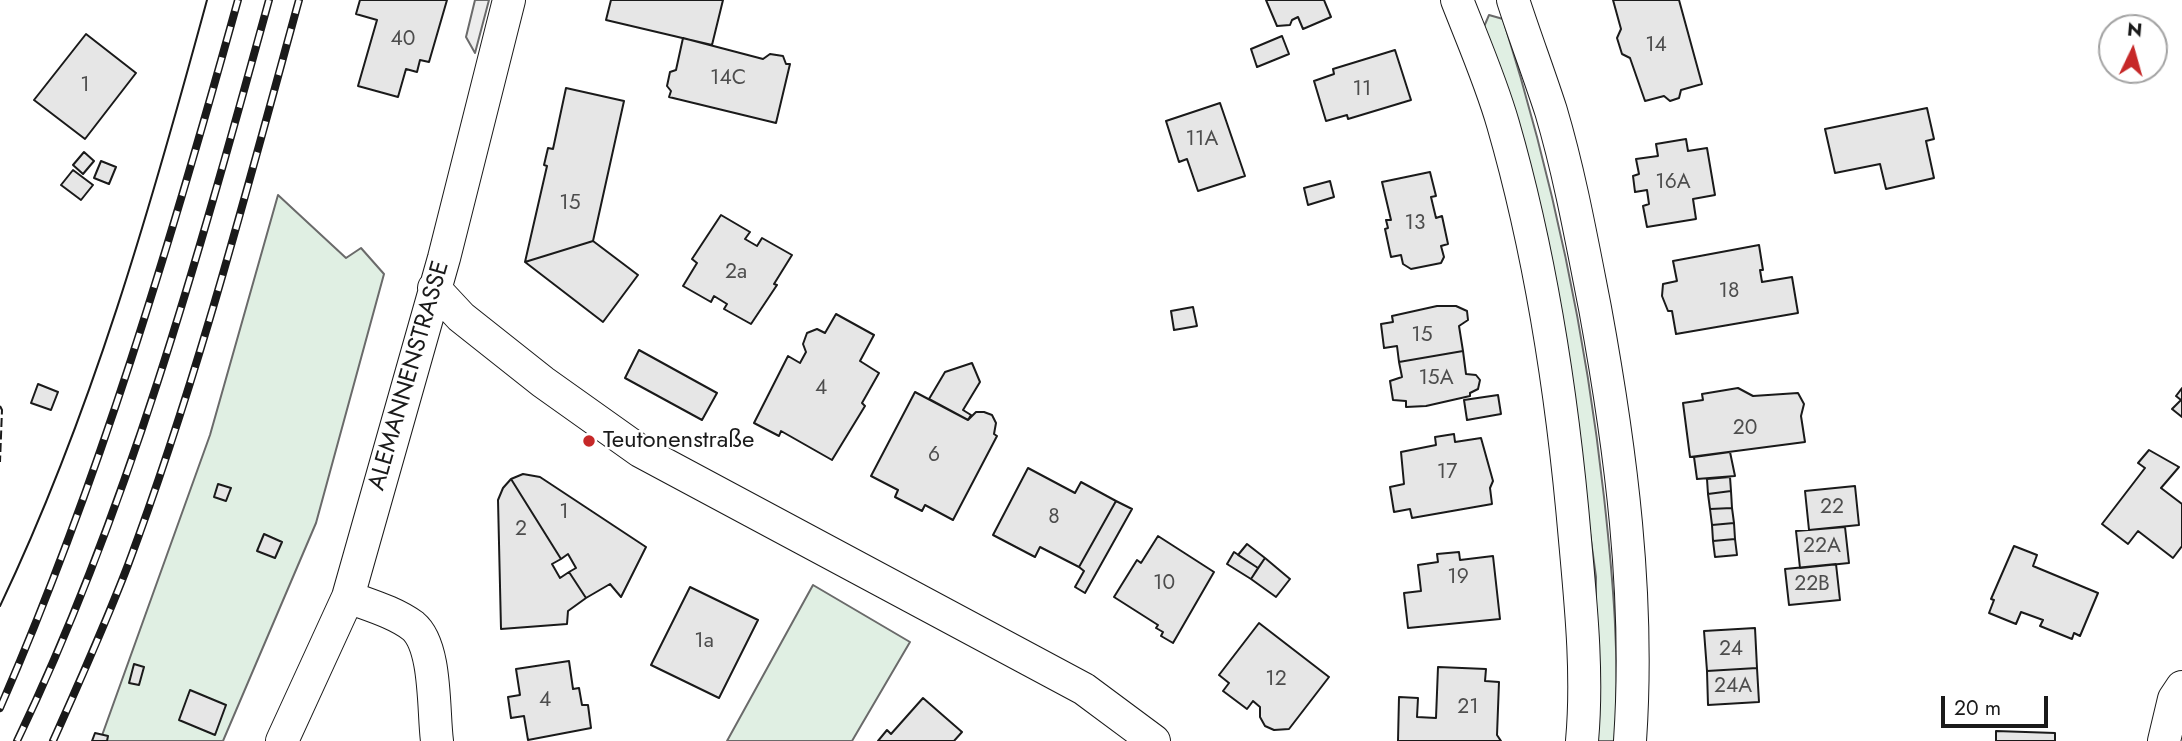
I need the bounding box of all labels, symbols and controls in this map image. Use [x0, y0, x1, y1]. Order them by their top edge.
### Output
north arrow [2098, 14, 2168, 84]
text: N [2126, 15, 2143, 44]
house number: 40 [391, 27, 415, 53]
house number: 14 [1645, 33, 1667, 59]
house number: 14C [710, 66, 746, 92]
house number: 1 [80, 73, 90, 99]
house number: 11 [1353, 77, 1371, 103]
house number: 11A [1186, 127, 1218, 153]
house number: 16A [1655, 170, 1691, 196]
house number: 15 [559, 191, 581, 217]
house number: 13 [1405, 211, 1425, 237]
street label: ALEMANNENSTRASSE [363, 258, 457, 494]
house number: 2a [725, 260, 747, 286]
house number: 18 [1719, 279, 1739, 305]
house number: 15 [1411, 323, 1433, 349]
house number: 15A [1418, 366, 1454, 392]
house number: 4 [815, 376, 827, 402]
house number: 20 [1733, 416, 1757, 442]
place label: Teutonenstraße [603, 427, 754, 455]
marker: Teutonenstraße [581, 433, 597, 449]
house number: 6 [928, 443, 940, 469]
house number: 17 [1437, 460, 1457, 486]
house number: 22 [1820, 495, 1844, 521]
house number: 1 [559, 500, 569, 526]
house number: 8 [1048, 505, 1060, 531]
house number: 2 [515, 517, 527, 543]
house number: 22A [1803, 534, 1841, 560]
house number: 19 [1447, 565, 1469, 591]
house number: 10 [1153, 571, 1175, 597]
house number: 22B [1794, 572, 1830, 598]
house number: 1a [694, 629, 714, 655]
house number: 24 [1719, 637, 1743, 663]
house number: 12 [1265, 667, 1287, 693]
house number: 24A [1714, 674, 1752, 700]
scale bar [1944, 682, 2051, 726]
house number: 4 [539, 688, 551, 714]
text: 20 m [1954, 693, 2001, 723]
house number: 21 [1457, 695, 1479, 721]

